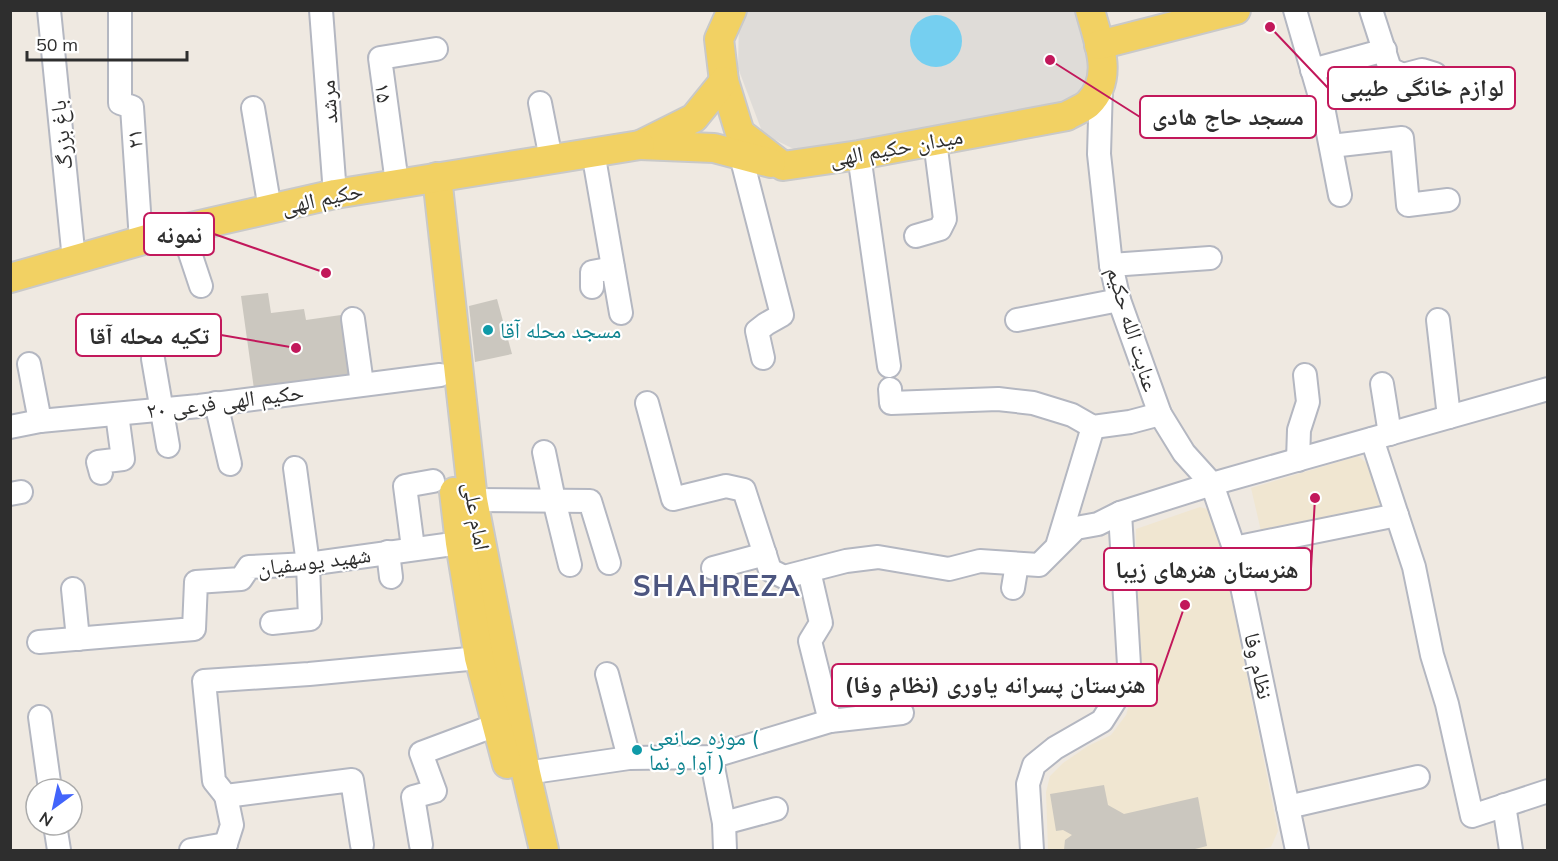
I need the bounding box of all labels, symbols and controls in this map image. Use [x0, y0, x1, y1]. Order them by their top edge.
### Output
scale bar [27, 24, 188, 62]
text: 50 m [36, 33, 78, 56]
callout: لوازم خانگی طیبی [1328, 67, 1515, 109]
text: لوازم خانگی طیبی [1340, 72, 1504, 105]
street label: مرشد [313, 79, 343, 125]
street label: ۱۵ [369, 81, 399, 105]
callout: مسجد حاج هادی [1140, 96, 1316, 138]
street label: باغ بزرگ [43, 99, 79, 171]
text: مسجد حاج هادی [1152, 101, 1304, 132]
street label: میدان حکیم الهی [827, 121, 965, 173]
street label: ۲۱ [119, 128, 149, 150]
street label: حکیم الهی [279, 176, 366, 221]
callout: نمونه [144, 213, 214, 255]
text: نمونه [156, 219, 202, 249]
street label: عنایت الله حکیم [1100, 263, 1165, 395]
callout: تکیه محله آقا [76, 314, 221, 356]
place label: مسجد محله آقا [500, 316, 621, 344]
text: تکیه محله آقا [89, 320, 210, 350]
marker: مسجد محله آقا [481, 323, 495, 337]
street label: حکیم الهی فرعی ۲۰ [145, 377, 305, 426]
street label: امام علی [456, 480, 497, 553]
street label: شهید یوسفیان [256, 540, 372, 582]
callout: هنرستان هنرهای زیبا [1104, 548, 1311, 590]
text: هنرستان هنرهای زیبا [1115, 554, 1299, 584]
district label: SHAHREZA [633, 568, 801, 603]
street label: نظام وفا [1237, 630, 1280, 702]
callout: هنرستان پسرانه یاوری (نظام وفا) [832, 664, 1157, 706]
text: هنرستان پسرانه یاوری (نظام وفا) [844, 669, 1146, 702]
place label: موزه صانعی ( آوا و نما ) [649, 723, 758, 776]
marker: موزه صانعی ( آوا و نما ) [630, 743, 644, 757]
north arrow [24, 777, 84, 837]
text: N [35, 808, 56, 831]

